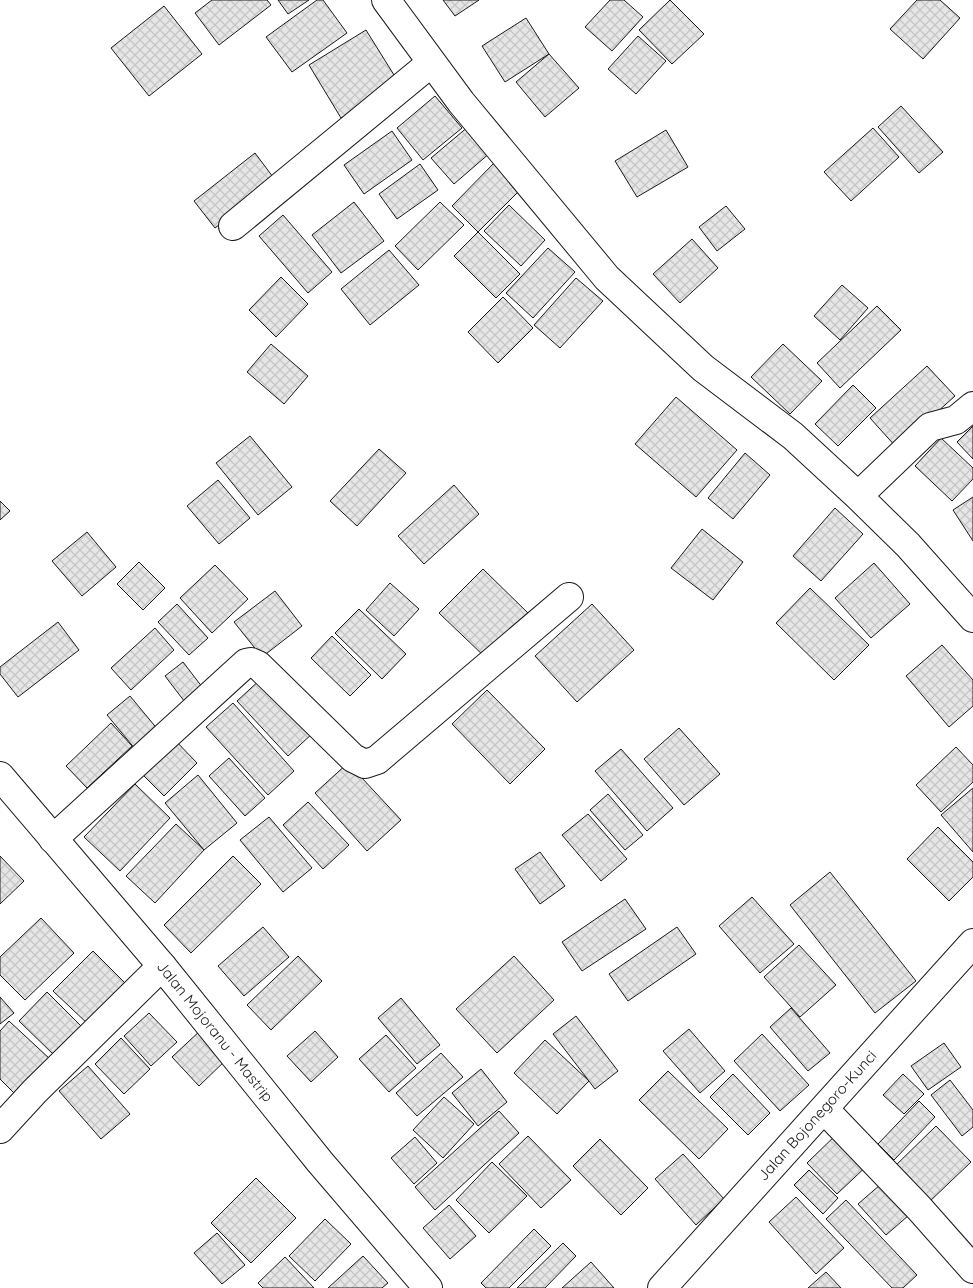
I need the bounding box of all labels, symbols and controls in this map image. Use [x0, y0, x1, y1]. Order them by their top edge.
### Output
street label: Jalan Mojoranu - Mastrip [153, 957, 278, 1106]
street label: Jalan Bojonegoro-Kunci [753, 1046, 881, 1184]

